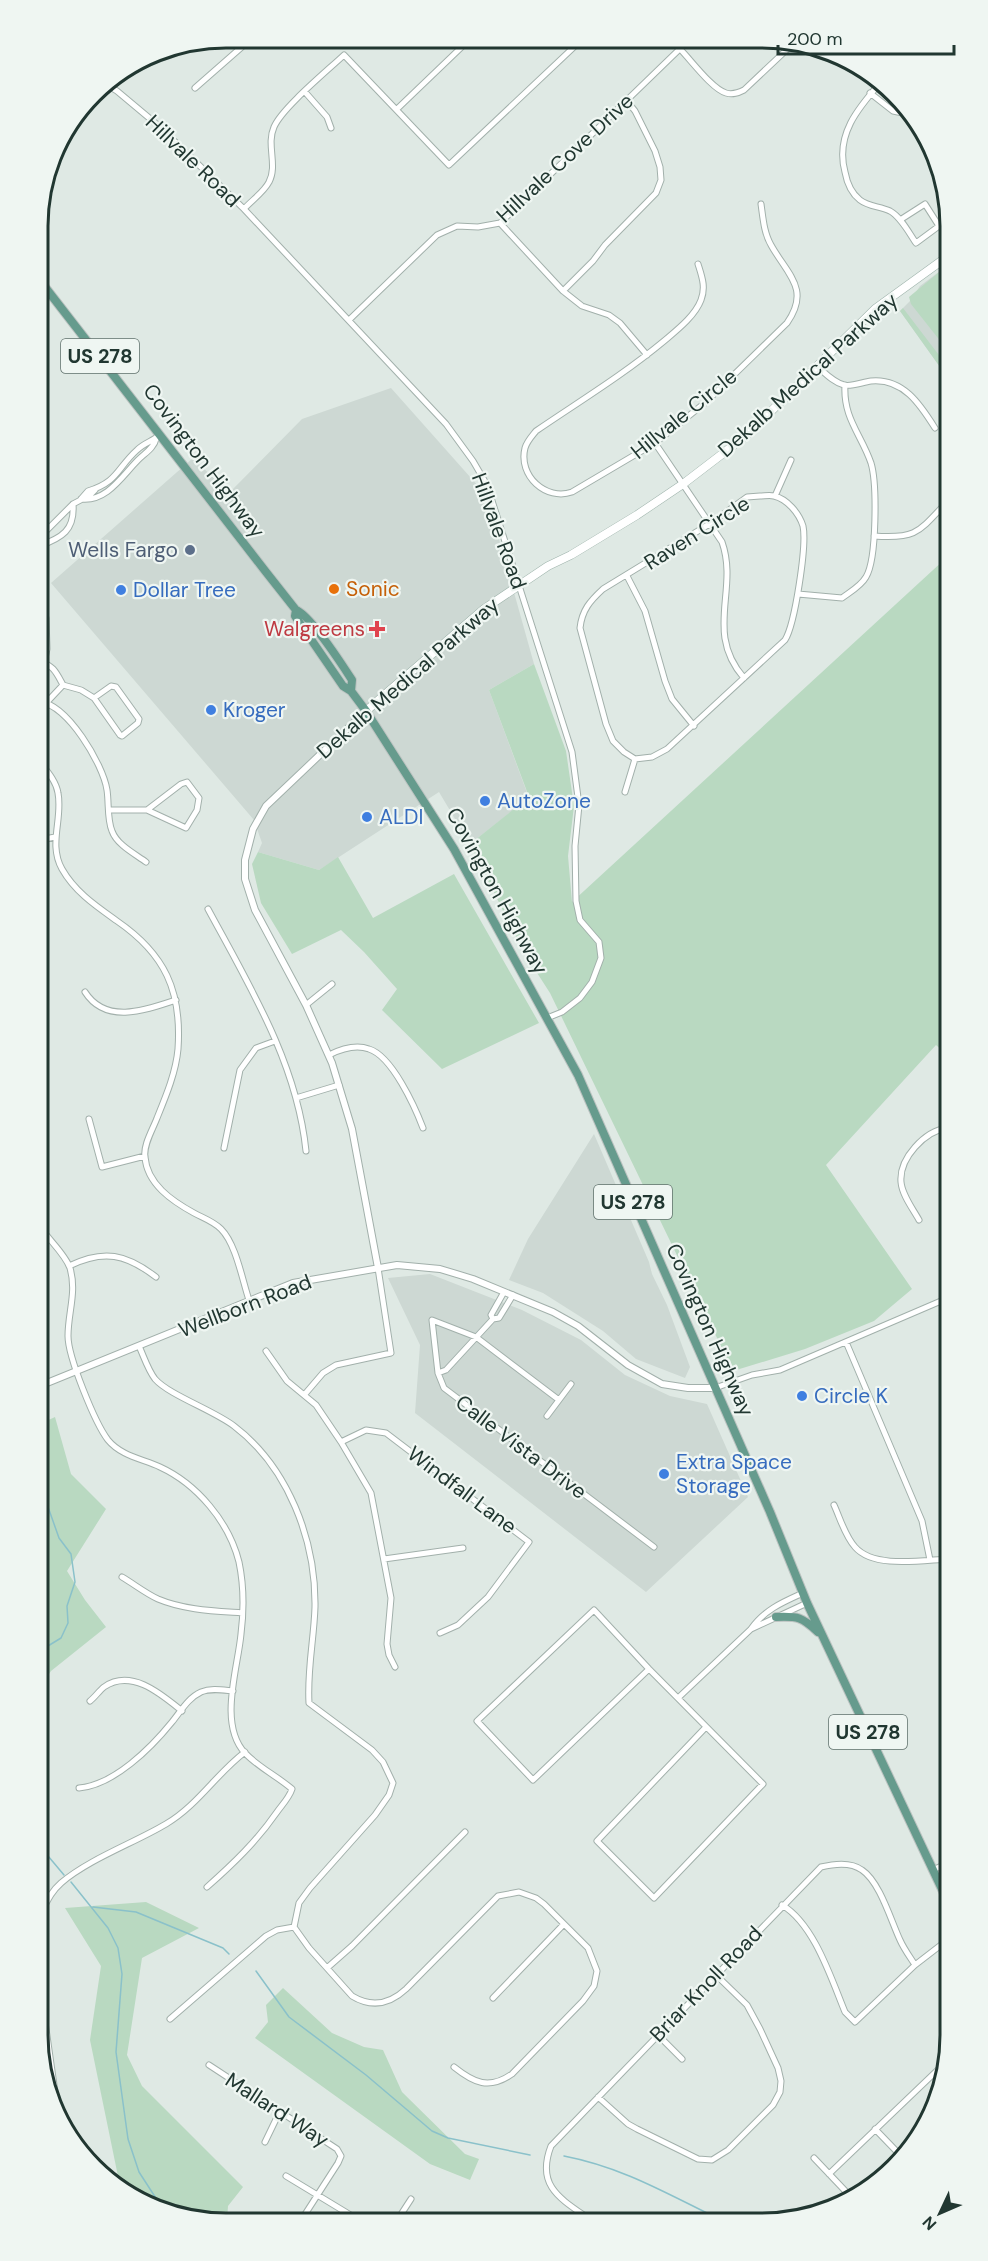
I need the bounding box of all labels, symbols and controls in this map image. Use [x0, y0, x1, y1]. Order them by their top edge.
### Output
scale bar [778, 18, 954, 56]
text: 200 m [787, 27, 843, 51]
street label: Hillvale Cove Drive [490, 87, 640, 229]
street label: Hillvale Road [139, 109, 247, 213]
street label: Dekalb Medical Parkway [712, 286, 904, 463]
road number: US 278 [61, 339, 139, 373]
street label: Hillvale Circle [625, 362, 743, 465]
street label: Covington Highway [137, 378, 271, 544]
street label: Hillvale Road [465, 469, 533, 593]
street label: Raven Circle [639, 489, 755, 577]
place label: Wells Fargo [68, 536, 178, 564]
marker: Wells Fargo [183, 543, 197, 557]
place label: Sonic [346, 575, 400, 603]
place label: Dollar Tree [133, 576, 236, 604]
marker: Sonic [327, 582, 341, 596]
marker: Dollar Tree [114, 583, 128, 597]
street label: Dekalb Medical Parkway [311, 591, 505, 765]
place label: Walgreens [264, 615, 365, 643]
marker: Walgreens [370, 622, 384, 636]
place label: Kroger [223, 696, 286, 724]
marker: Kroger [204, 703, 218, 717]
place label: AutoZone [497, 787, 591, 815]
marker: AutoZone [478, 794, 492, 808]
place label: ALDI [379, 803, 423, 831]
street label: Covington Highway [440, 803, 555, 980]
marker: ALDI [360, 810, 374, 824]
road number: US 278 [594, 1185, 672, 1219]
street label: Covington Highway [659, 1239, 761, 1421]
street label: Wellborn Road [174, 1268, 316, 1344]
place label: Circle K [814, 1382, 888, 1410]
street label: Calle Vista Drive [450, 1388, 592, 1506]
marker: Circle K [795, 1389, 809, 1403]
street label: Windfall Lane [402, 1440, 522, 1540]
place label: Extra Space Storage [676, 1448, 792, 1500]
marker: Extra Space Storage [657, 1467, 671, 1481]
road number: US 278 [829, 1715, 907, 1749]
street label: Briar Knoll Road [644, 1920, 768, 2048]
street label: Mallard Way [220, 2066, 334, 2154]
north arrow [910, 2183, 970, 2243]
text: N [918, 2212, 941, 2235]

